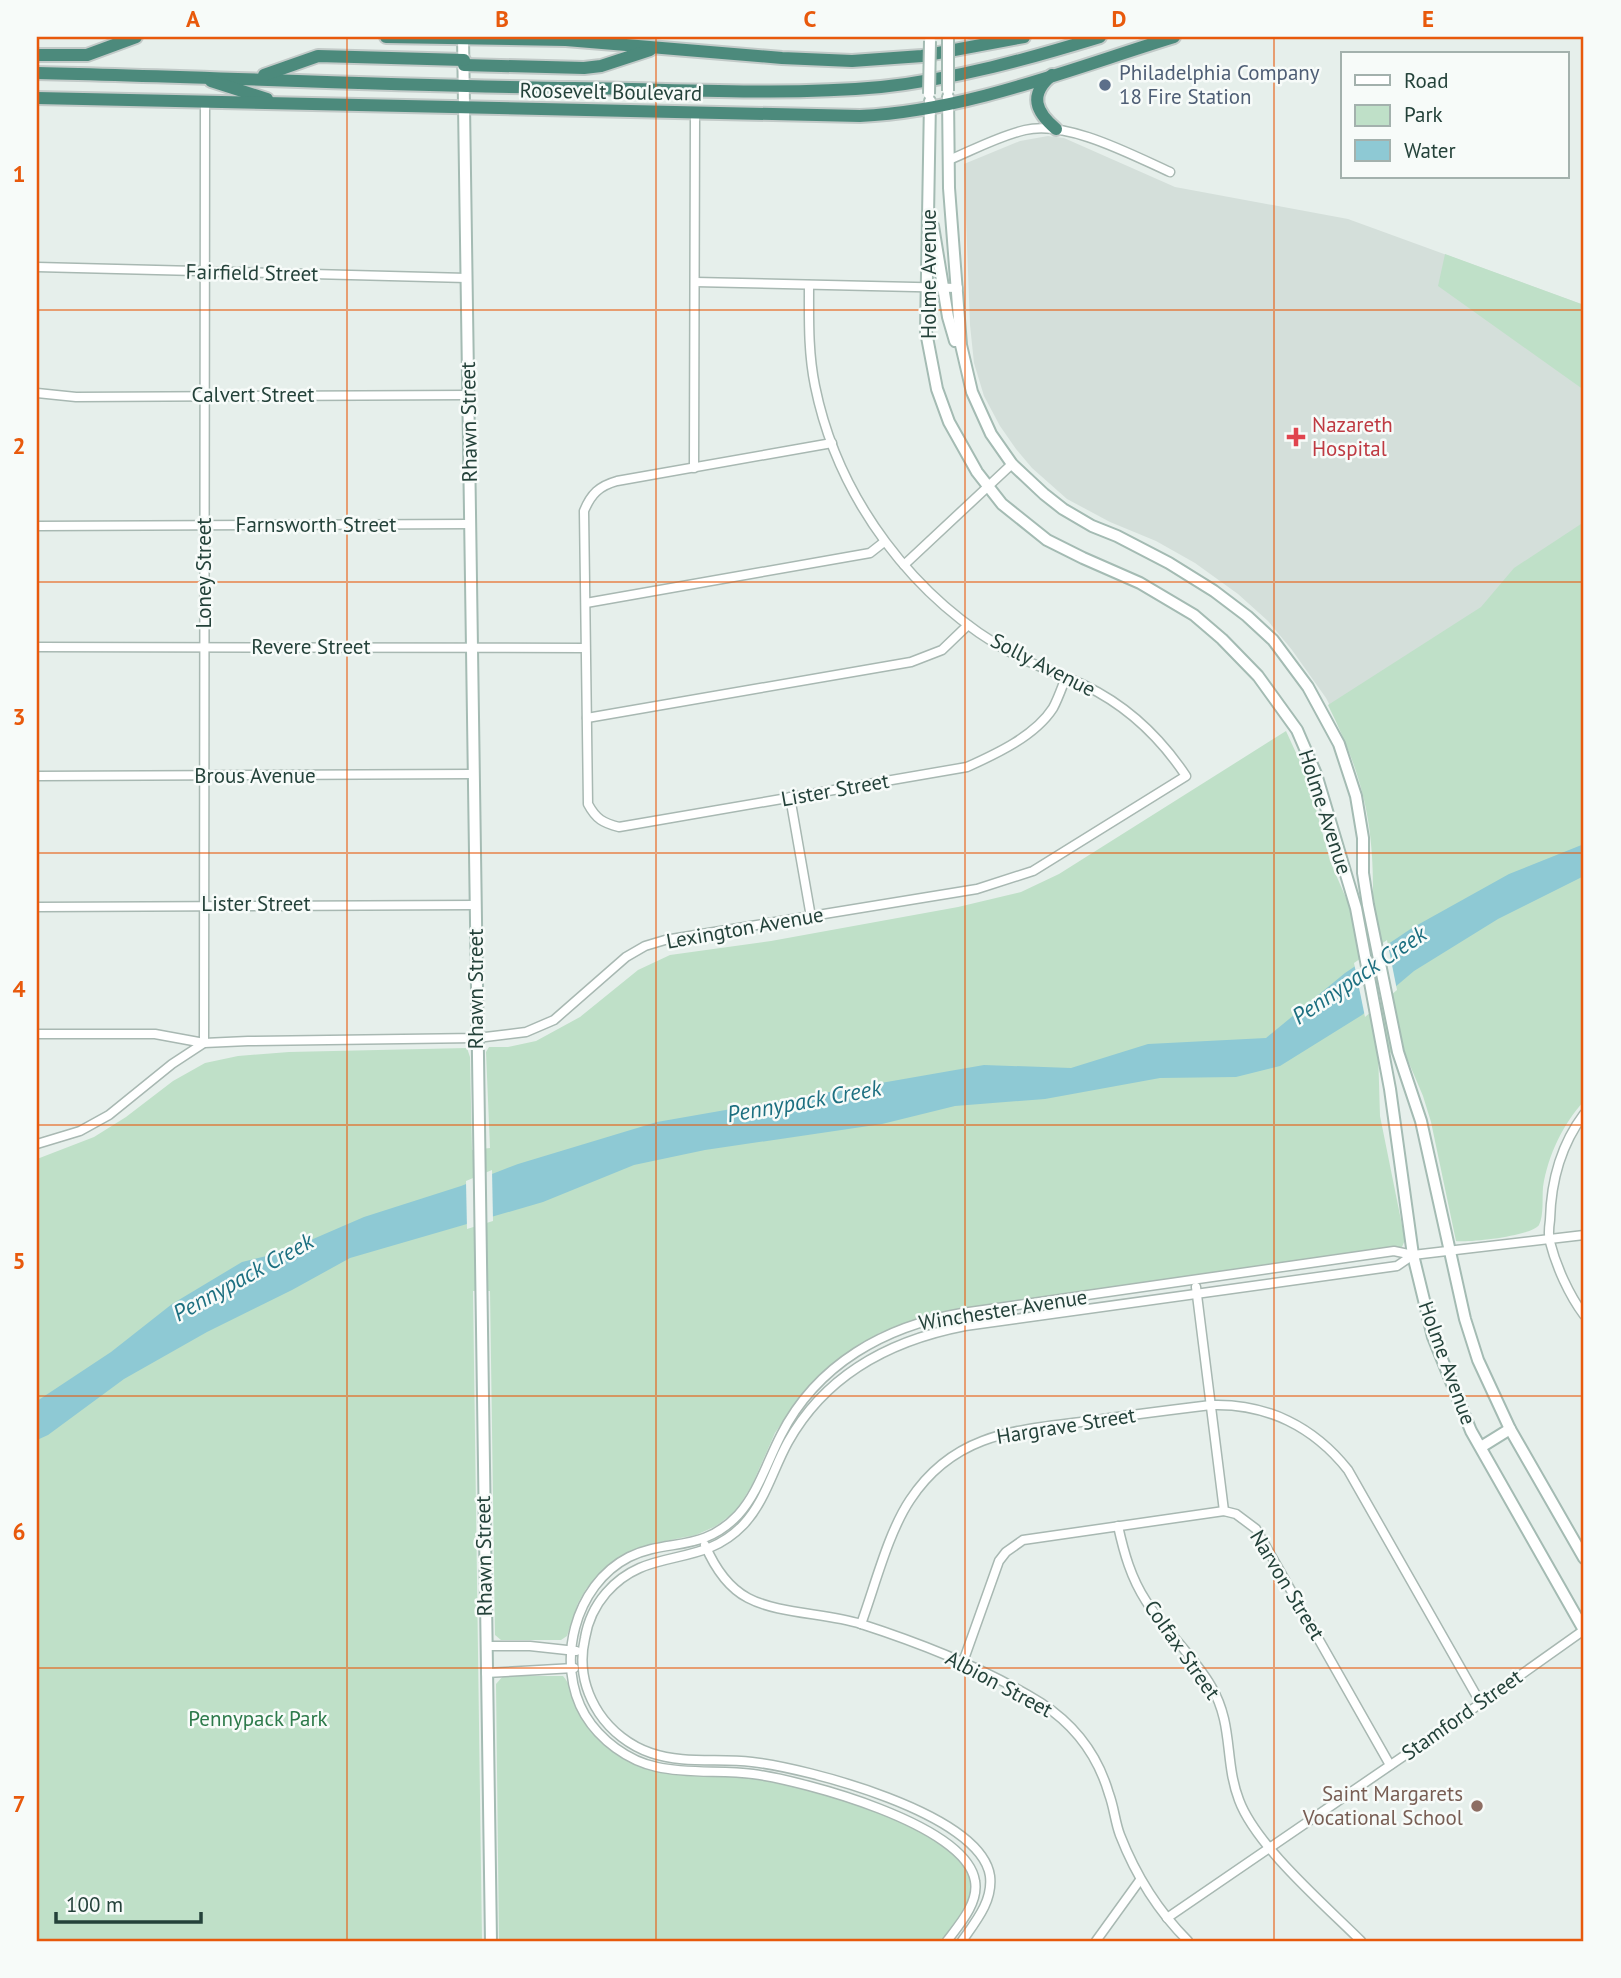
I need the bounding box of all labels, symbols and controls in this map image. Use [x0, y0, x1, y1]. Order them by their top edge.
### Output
text: A [186, 4, 200, 33]
text: B [495, 4, 509, 33]
text: C [804, 4, 817, 33]
text: D [1112, 4, 1126, 33]
text: E [1422, 4, 1434, 33]
legend [1341, 52, 1568, 178]
place label: Philadelphia Company 18 Fire Station [1119, 59, 1320, 110]
text: Road [1404, 67, 1448, 94]
street label: Roosevelt Boulevard [519, 76, 703, 107]
marker: Philadelphia Company 18 Fire Station [1097, 77, 1113, 93]
text: Park [1404, 101, 1443, 128]
text: Water [1404, 137, 1456, 164]
text: 1 [12, 159, 26, 188]
street label: Holme Avenue [915, 209, 942, 339]
street label: Fairfield Street [185, 258, 319, 287]
street label: Rhawn Street [454, 362, 483, 483]
street label: Calvert Street [192, 381, 314, 408]
place label: Nazareth Hospital [1312, 411, 1393, 462]
marker: Nazareth Hospital [1286, 427, 1306, 447]
text: 2 [12, 431, 26, 460]
street label: Farnsworth Street [236, 511, 396, 538]
street label: Loney Street [190, 518, 217, 628]
street label: Solly Avenue [986, 627, 1100, 703]
street label: Revere Street [251, 633, 371, 660]
text: 3 [12, 702, 26, 731]
street label: Holme Avenue [1293, 746, 1358, 878]
street label: Brous Avenue [194, 762, 316, 789]
street label: Lister Street [779, 767, 891, 812]
street label: Lister Street [201, 890, 311, 917]
street label: Lexington Avenue [664, 900, 826, 955]
water label: Pennypack Creek [1286, 918, 1433, 1030]
street label: Rhawn Street [462, 929, 489, 1049]
text: 4 [12, 974, 26, 1003]
water label: Pennypack Creek [724, 1072, 885, 1128]
water label: Pennypack Creek [167, 1225, 320, 1327]
text: 5 [12, 1246, 26, 1275]
street label: Winchester Avenue [917, 1283, 1089, 1336]
street label: Holme Avenue [1413, 1297, 1482, 1428]
street label: Hargrave Street [995, 1401, 1137, 1450]
street label: Rhawn Street [469, 1496, 498, 1617]
text: 6 [12, 1517, 26, 1546]
street label: Narvon Street [1244, 1525, 1331, 1645]
street label: Colfax Street [1138, 1595, 1227, 1705]
street label: Albion Street [941, 1644, 1057, 1723]
street label: Stamford Street [1396, 1663, 1527, 1766]
park label: Pennypack Park [188, 1705, 328, 1732]
place label: Saint Margarets Vocational School [1302, 1780, 1463, 1831]
text: 7 [12, 1789, 26, 1818]
marker: Saint Margarets Vocational School [1469, 1798, 1485, 1814]
scale bar [56, 1880, 201, 1924]
text: 100 m [66, 1891, 123, 1918]

